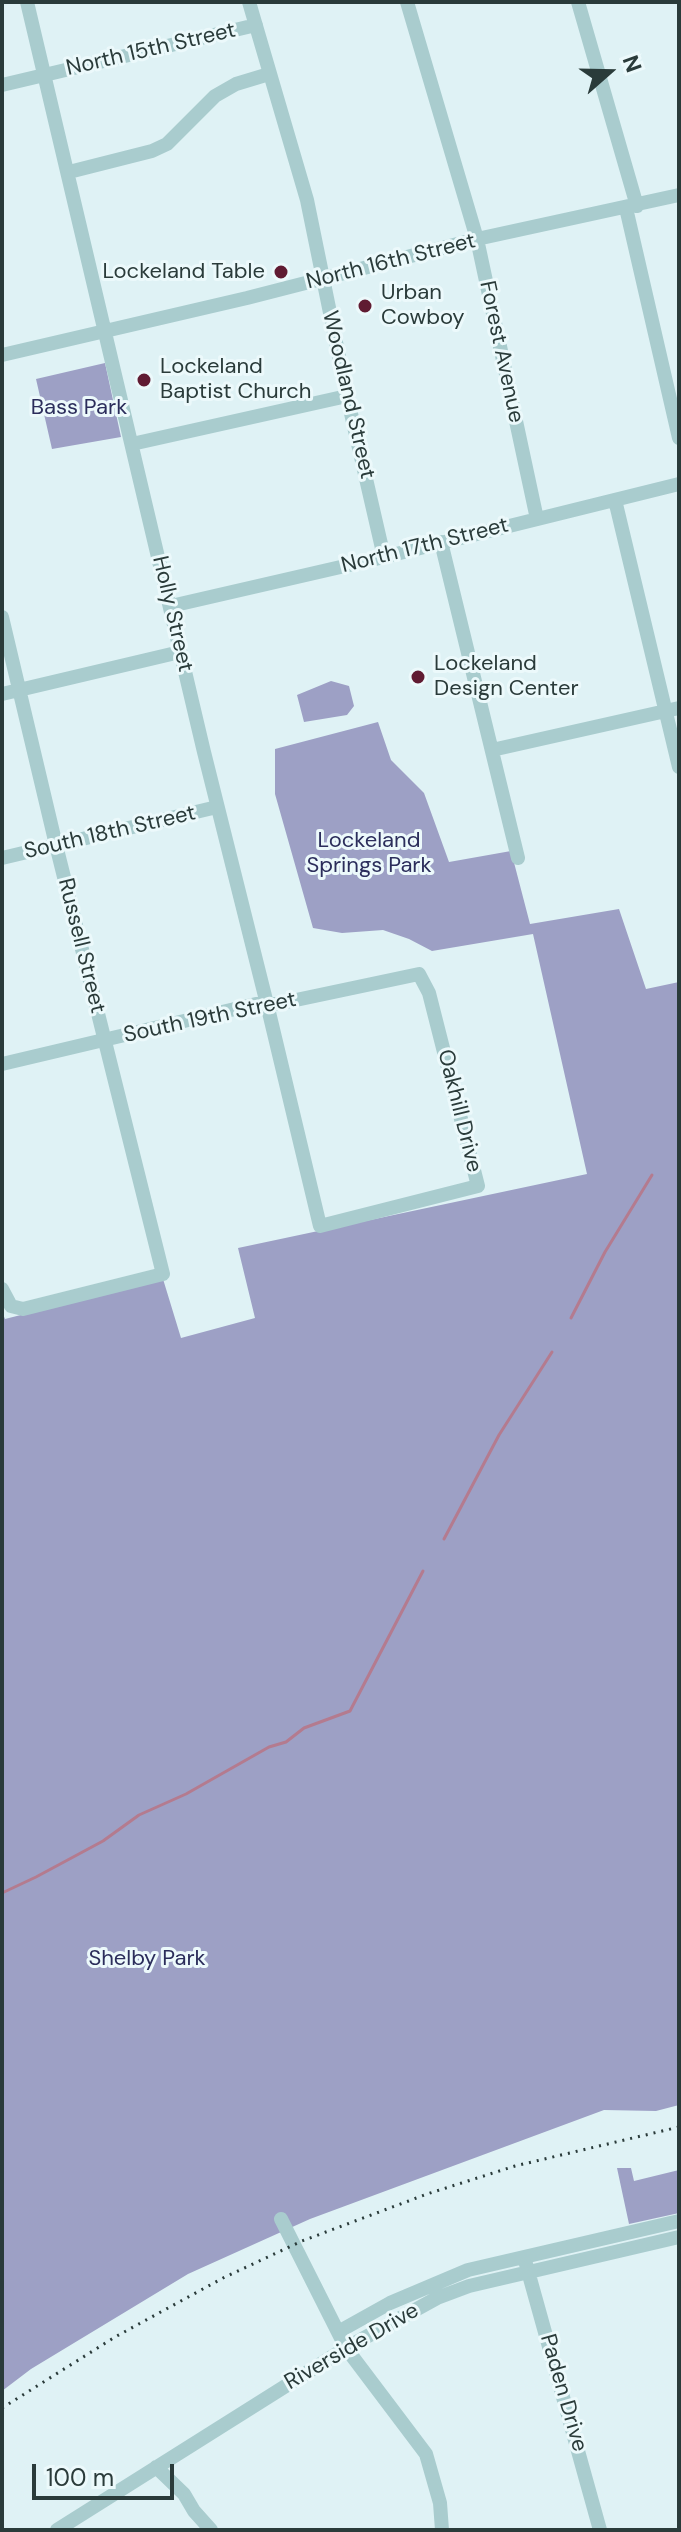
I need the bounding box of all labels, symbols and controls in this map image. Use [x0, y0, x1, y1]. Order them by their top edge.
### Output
street label: North 15th Street [64, 18, 238, 82]
north arrow [569, 32, 649, 112]
text: N [616, 51, 648, 76]
street label: North 16th Street [304, 228, 478, 296]
place label: Lockeland Table [102, 259, 265, 285]
marker: Lockeland Table [272, 263, 290, 281]
street label: Forest Avenue [473, 279, 529, 425]
place label: Urban Cowboy [381, 280, 464, 332]
marker: Urban Cowboy [356, 297, 374, 315]
street label: Woodland Street [316, 308, 380, 482]
place label: Lockeland Baptist Church [160, 354, 311, 406]
marker: Lockeland Baptist Church [135, 371, 153, 389]
park label: Bass Park [31, 395, 127, 421]
street label: North 17th Street [339, 512, 511, 580]
street label: Holly Street [146, 553, 198, 675]
place label: Lockeland Design Center [434, 651, 579, 702]
marker: Lockeland Design Center [409, 668, 427, 686]
street label: South 18th Street [22, 800, 198, 866]
park label: Lockeland Springs Park [306, 828, 432, 880]
street label: Russell Street [51, 876, 111, 1016]
street label: South 19th Street [121, 987, 299, 1049]
street label: Oakhill Drive [431, 1047, 487, 1175]
park label: Shelby Park [88, 1946, 206, 1972]
street label: Riverside Drive [280, 2298, 424, 2396]
street label: Paden Drive [534, 2331, 592, 2455]
scale bar [36, 2448, 178, 2498]
text: 100 m [46, 2462, 114, 2493]

